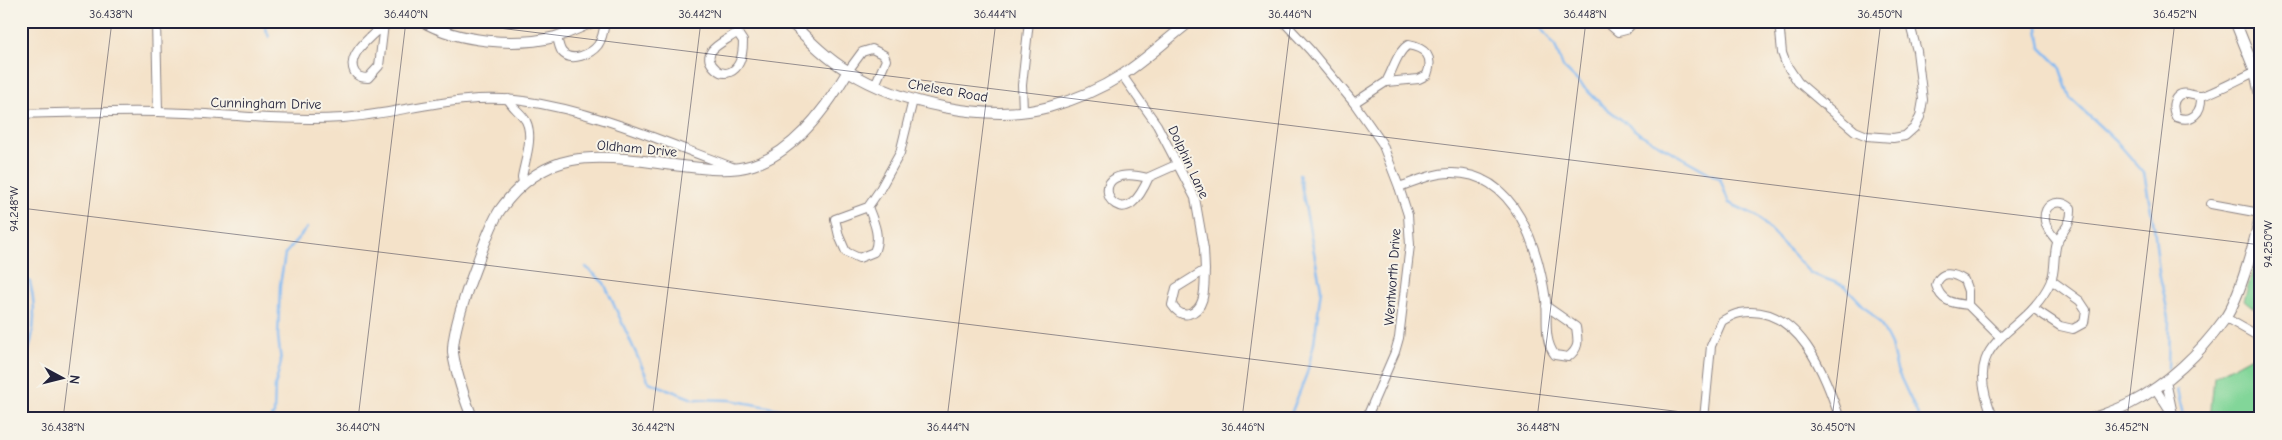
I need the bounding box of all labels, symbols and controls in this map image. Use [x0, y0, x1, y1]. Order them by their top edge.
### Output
text: 36.438°N [89, 7, 133, 21]
text: 36.440°N [384, 7, 428, 21]
text: 36.442°N [678, 7, 722, 21]
text: 36.444°N [974, 7, 1016, 21]
text: 36.446°N [1268, 7, 1312, 21]
text: 36.448°N [1563, 7, 1607, 21]
text: 36.450°N [1858, 7, 1902, 21]
text: 36.452°N [2153, 7, 2197, 21]
street label: Chelsea Road [906, 75, 989, 106]
street label: Cunningham Drive [211, 94, 321, 113]
street label: Dolphin Lane [1164, 123, 1213, 201]
street label: Oldham Drive [596, 137, 678, 160]
text: 94.248°W [7, 186, 21, 232]
text: 94.250°W [2261, 220, 2275, 268]
street label: Wentworth Drive [1381, 228, 1404, 326]
north arrow [38, 352, 88, 402]
text: N [65, 374, 83, 385]
text: 36.438°N [41, 420, 85, 434]
text: 36.440°N [336, 420, 380, 434]
text: 36.442°N [631, 420, 675, 434]
text: 36.444°N [927, 420, 969, 434]
text: 36.446°N [1221, 420, 1265, 434]
text: 36.448°N [1516, 420, 1560, 434]
text: 36.450°N [1811, 420, 1855, 434]
text: 36.452°N [2105, 420, 2149, 434]

